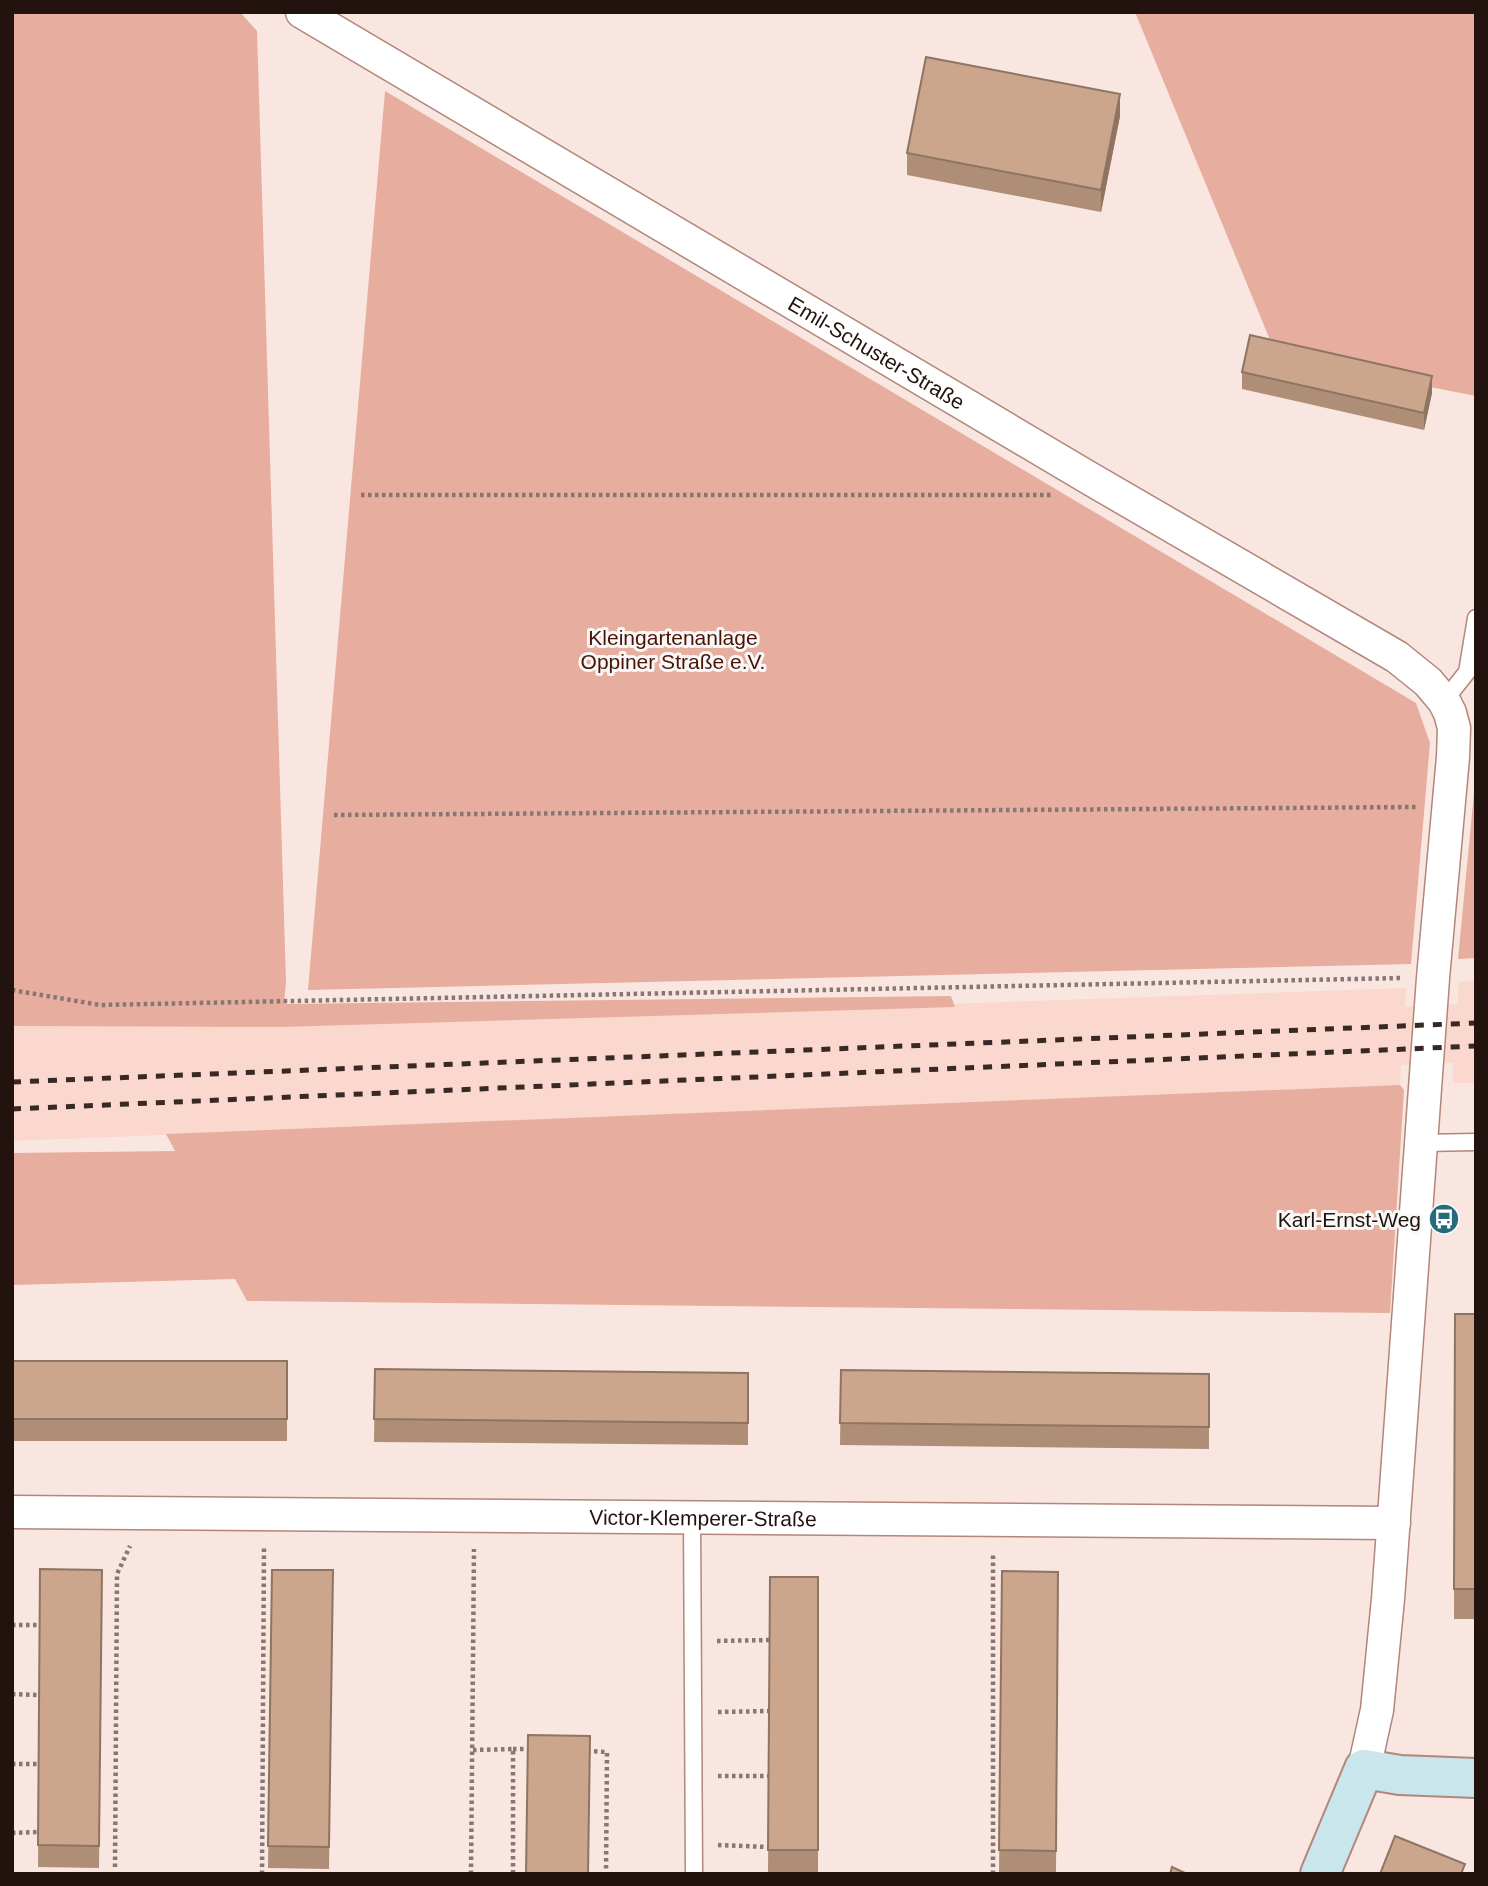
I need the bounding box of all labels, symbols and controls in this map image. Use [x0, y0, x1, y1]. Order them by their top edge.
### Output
street label: Emil-Schuster-Straße [785, 291, 969, 413]
park label: Kleingartenanlage Oppiner Straße e.V. [581, 626, 765, 673]
bus stop icon: Karl-Ernst-Weg [1427, 1202, 1461, 1236]
place label: Karl-Ernst-Weg [1278, 1208, 1421, 1231]
street label: Victor-Klemperer-Straße [589, 1505, 817, 1530]

